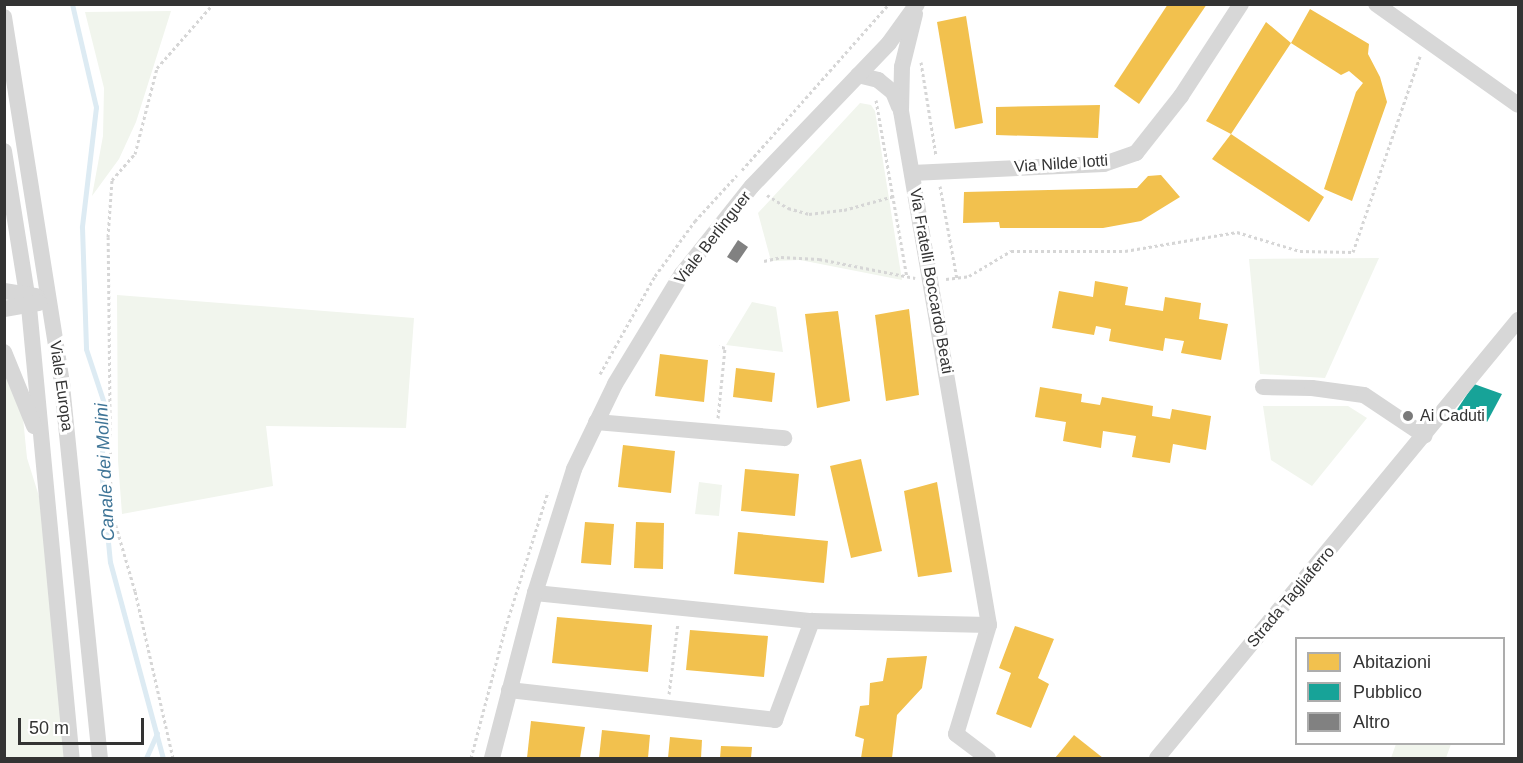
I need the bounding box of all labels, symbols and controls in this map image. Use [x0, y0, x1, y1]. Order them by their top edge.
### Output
street label: Via Nilde Iotti [1013, 151, 1109, 177]
street label: Via Fratelli Boccardo Beati [905, 187, 957, 375]
street label: Viale Berlinguer [671, 188, 755, 288]
street label: Viale Europa [45, 339, 77, 433]
water label: Canale dei Molini [91, 402, 119, 542]
place label: Ai Caduti [1420, 406, 1485, 426]
marker: Ai Caduti [1401, 409, 1415, 423]
street label: Strada Tagliaferro [1243, 542, 1339, 652]
legend [1295, 637, 1505, 745]
text: Abitazioni [1353, 652, 1431, 672]
text: Pubblico [1353, 682, 1422, 702]
scale bar [21, 706, 147, 744]
text: Altro [1353, 712, 1390, 732]
text: 50 m [29, 718, 69, 738]

